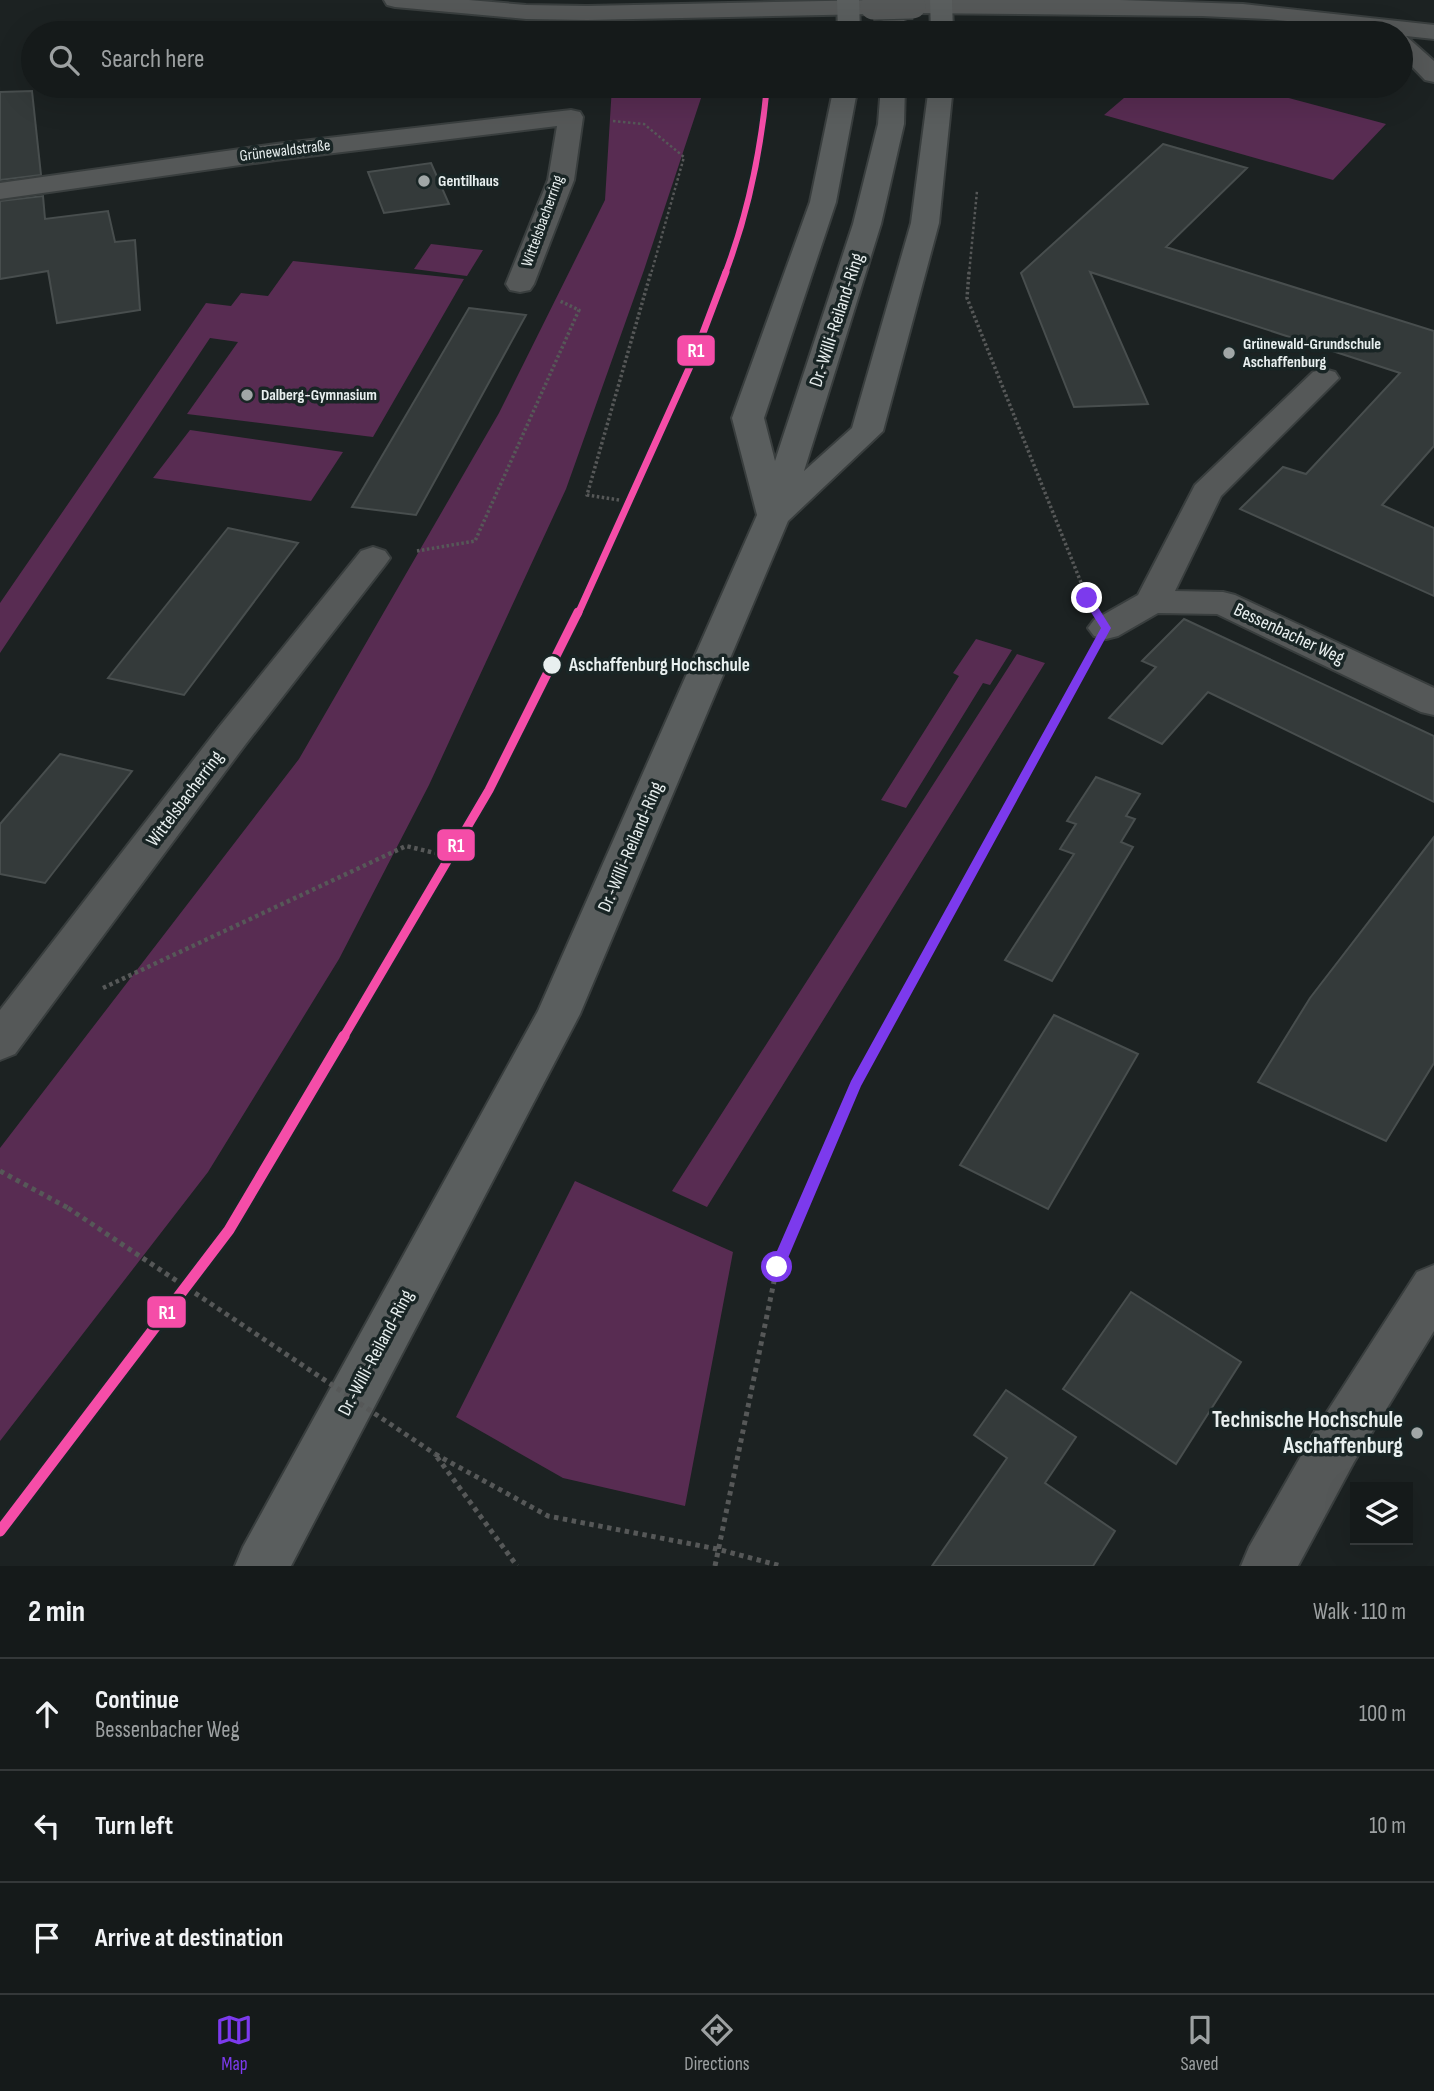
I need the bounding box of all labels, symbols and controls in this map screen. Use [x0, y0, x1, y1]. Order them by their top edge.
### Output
search box [21, 21, 1413, 98]
icon: search [45, 41, 83, 79]
text: Search here [101, 44, 204, 75]
street label: Grünewaldstraße [238, 136, 332, 166]
place label: Gentilhaus [438, 172, 499, 191]
marker: Gentilhaus [416, 173, 432, 189]
street label: Wittelsbacherring [518, 173, 568, 269]
street label: Dr.-Willi-Reiland-Ring [805, 250, 870, 390]
line badge: R1 [676, 334, 716, 367]
place label: Grünewald-Grundschule Aschaffenburg [1242, 335, 1381, 372]
text: R1 [688, 340, 705, 363]
marker: Grünewald-Grundschule Aschaffenburg [1221, 345, 1237, 361]
place label: Dalberg-Gymnasium [261, 386, 377, 405]
marker: Dalberg-Gymnasium [239, 387, 255, 403]
route end [1071, 582, 1102, 613]
street label: Bessenbacher Weg [1230, 598, 1348, 670]
marker: Aschaffenburg Hochschule [541, 654, 563, 676]
place label: Aschaffenburg Hochschule [568, 654, 750, 677]
street label: Wittelsbacherring [142, 746, 229, 851]
street label: Dr.-Willi-Reiland-Ring [593, 778, 669, 916]
line badge: R1 [436, 828, 476, 862]
text: R1 [448, 835, 465, 858]
route start [761, 1251, 792, 1282]
street label: Dr.-Willi-Reiland-Ring [333, 1286, 419, 1420]
line badge: R1 [146, 1295, 187, 1329]
text: R1 [159, 1302, 176, 1325]
place label: Technische Hochschule Aschaffenburg [1212, 1406, 1403, 1460]
marker: Technische Hochschule Aschaffenburg [1409, 1425, 1425, 1441]
map controls [1350, 1482, 1413, 1545]
button: layers [1350, 1482, 1413, 1545]
text: 2 min [28, 1594, 85, 1630]
text: Walk · 110 m [1313, 1598, 1406, 1626]
text: Continue [95, 1685, 179, 1716]
icon: ahead [28, 1695, 66, 1733]
text: 100 m [1359, 1700, 1406, 1728]
text: Bessenbacher Weg [95, 1716, 240, 1744]
icon: left [28, 1807, 66, 1845]
text: Turn left [95, 1811, 173, 1842]
text: 10 m [1369, 1812, 1406, 1840]
icon: arrive [28, 1919, 66, 1957]
text: Arrive at destination [95, 1923, 283, 1954]
tab: Map [215, 2011, 253, 2076]
tab: Directions [684, 2011, 750, 2076]
tab: Saved [1180, 2011, 1219, 2076]

